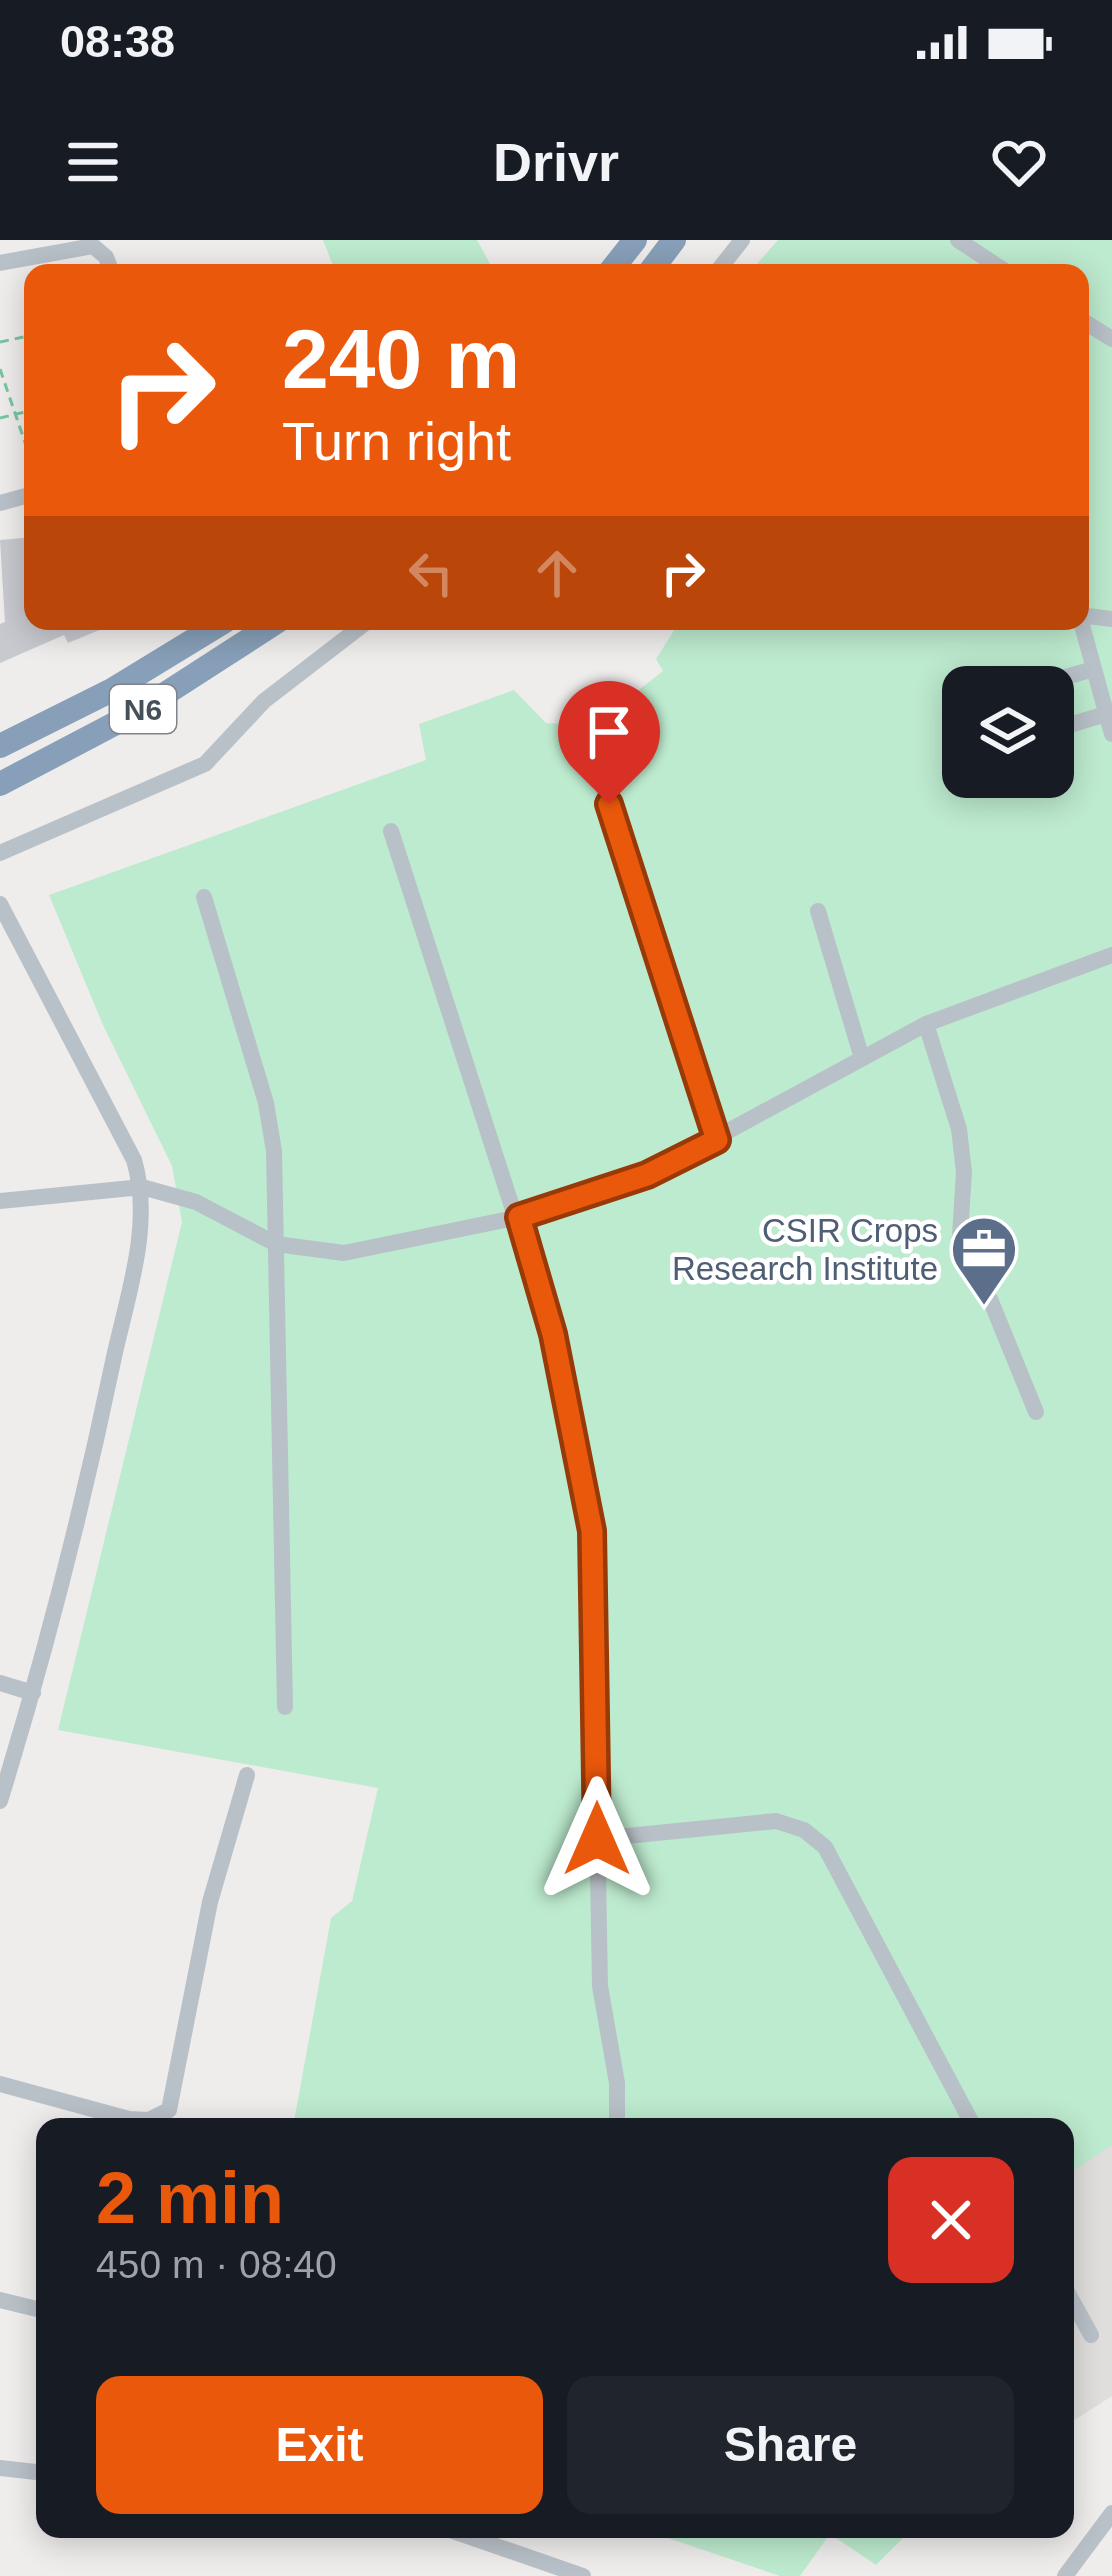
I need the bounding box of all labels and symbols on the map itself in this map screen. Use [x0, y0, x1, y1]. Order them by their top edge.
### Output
pin [558, 681, 660, 804]
road number: N6 [110, 685, 176, 733]
place label: CSIR Crops Research Institute [672, 1212, 938, 1287]
office icon: CSIR Crops Research Institute [949, 1214, 1019, 1308]
position arrow [534, 1776, 660, 1902]

